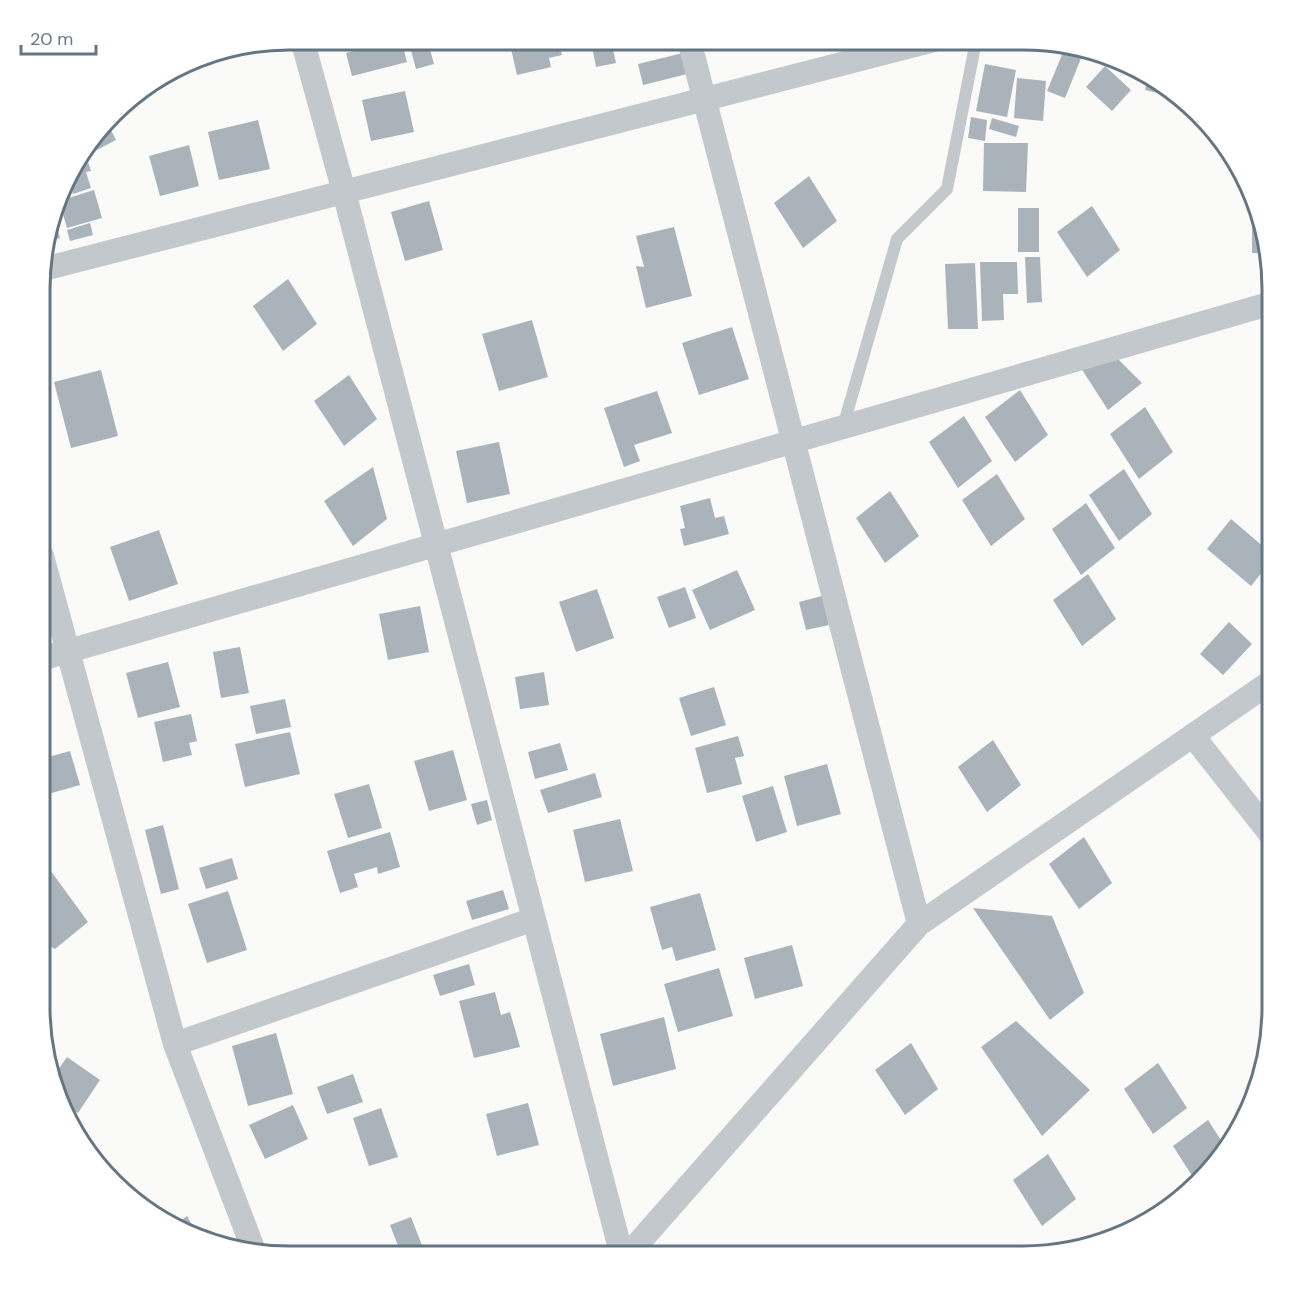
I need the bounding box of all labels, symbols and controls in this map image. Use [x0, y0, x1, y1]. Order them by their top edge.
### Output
scale bar [21, 18, 96, 56]
text: 20 m [30, 27, 73, 51]

